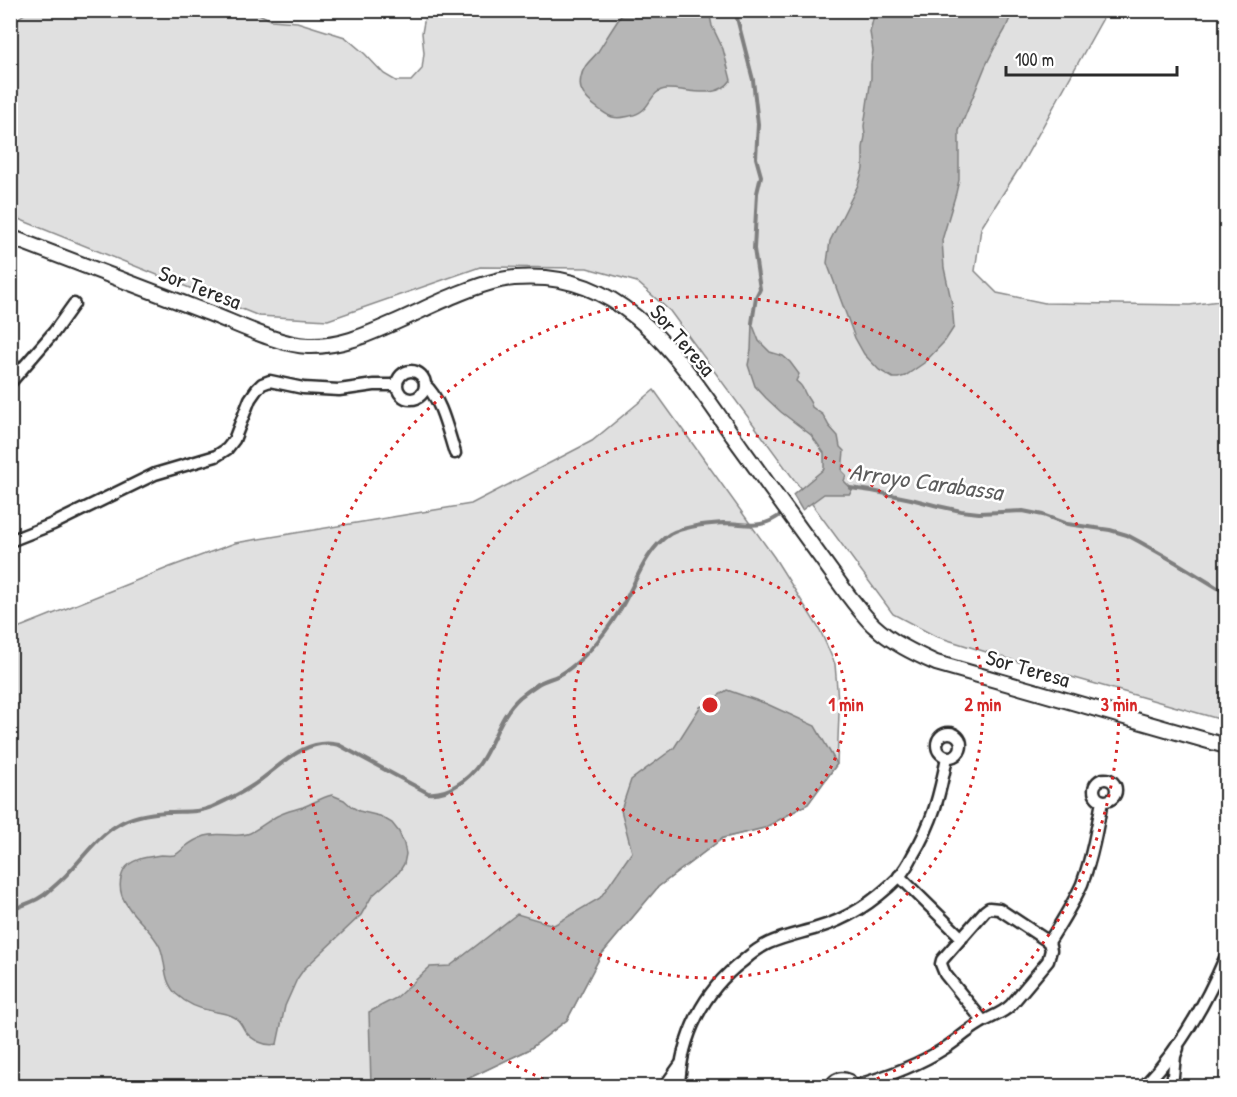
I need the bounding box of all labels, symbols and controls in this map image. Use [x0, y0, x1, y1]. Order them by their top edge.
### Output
scale bar [1006, 39, 1177, 77]
text: 100 m [1015, 47, 1054, 72]
street label: Sor Teresa [155, 258, 246, 317]
street label: Sor Teresa [644, 298, 723, 383]
water label: Arroyo Carabassa [848, 454, 1007, 509]
street label: Sor Teresa [983, 642, 1074, 694]
text: 1 min [828, 692, 864, 717]
text: 2 min [965, 692, 1001, 717]
text: 3 min [1101, 692, 1137, 717]
centre of rings [700, 695, 720, 715]

